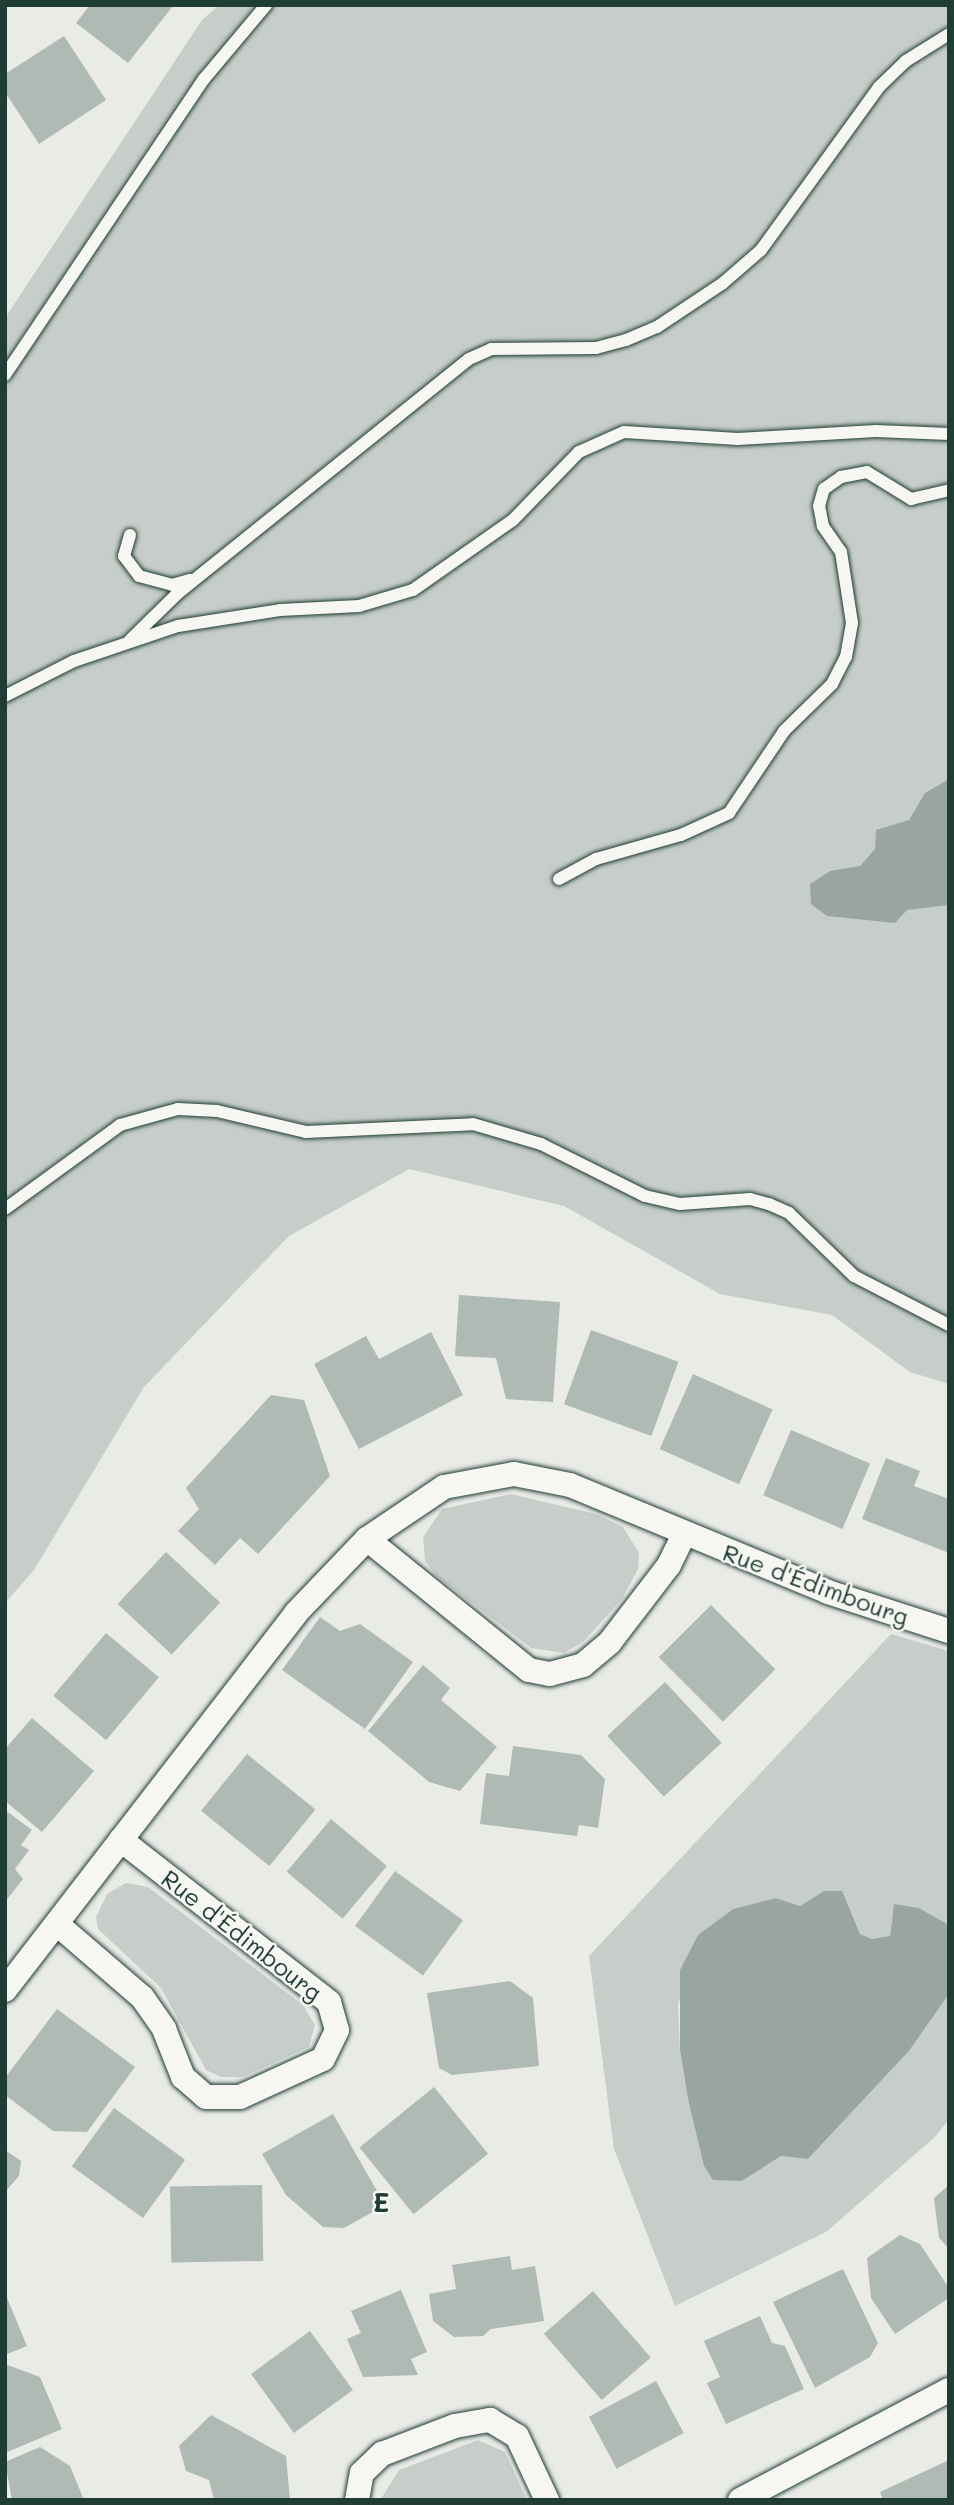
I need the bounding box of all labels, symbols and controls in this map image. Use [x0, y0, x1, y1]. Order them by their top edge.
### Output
street label: Rue d'Édimbourg [719, 1537, 913, 1631]
street label: Rue d'Édimbourg [156, 1863, 328, 2007]
district label: E [373, 2187, 389, 2219]

